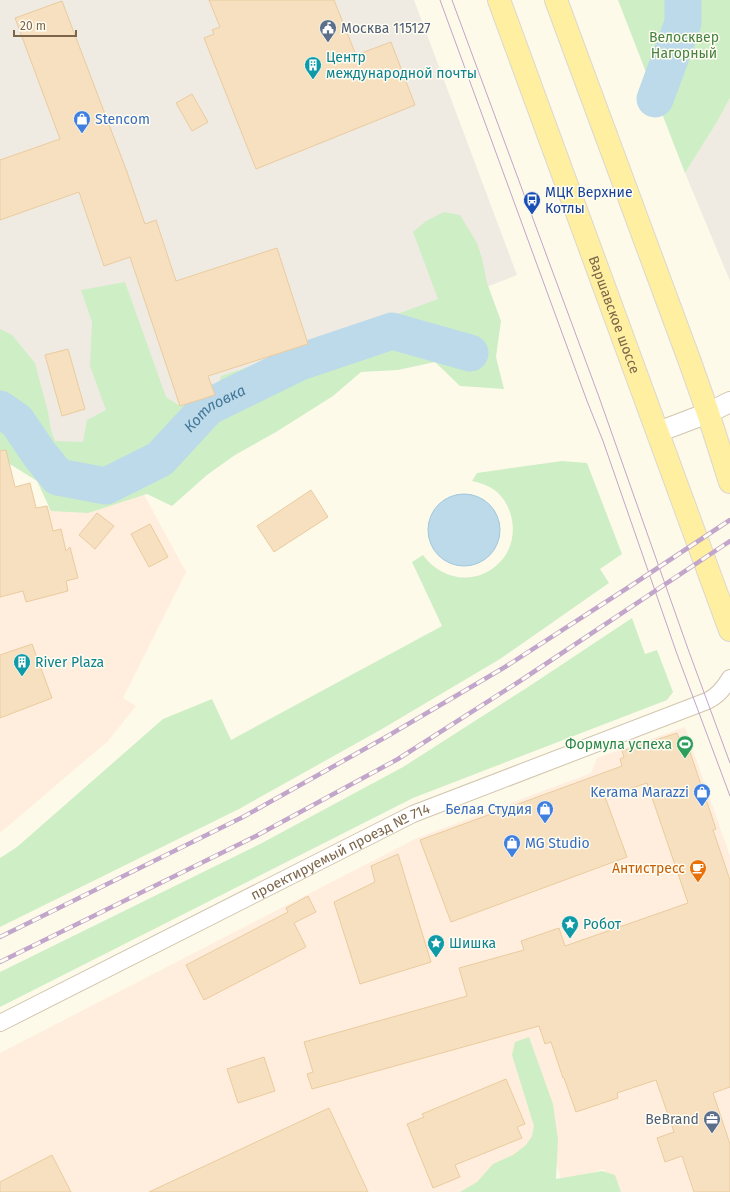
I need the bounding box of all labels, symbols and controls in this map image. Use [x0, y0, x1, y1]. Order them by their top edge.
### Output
scale bar [14, 12, 76, 38]
public building icon: Москва 115127 [318, 18, 338, 43]
text: 20 m [20, 19, 46, 33]
place label: Москва 115127 [341, 20, 430, 37]
park label: Велосквер Нагорный [649, 29, 719, 62]
place label: Центр международной почты [326, 49, 477, 82]
building icon: Центр международной почты [303, 55, 323, 80]
shop icon: Stencom [72, 109, 92, 134]
place label: Stencom [95, 111, 150, 128]
place label: МЦК Верхние Котлы [545, 184, 633, 217]
bus stop icon: МЦК Верхние Котлы [522, 190, 542, 215]
street label: Варшавское шоссе [585, 253, 644, 376]
water label: Котловка [180, 381, 248, 436]
building icon: River Plaza [12, 652, 32, 677]
place label: River Plaza [35, 654, 104, 671]
sports icon: Формула успеха [675, 734, 695, 759]
place label: Формула успеха [565, 736, 672, 753]
shop icon: Kerama Marazzi [692, 782, 712, 807]
place label: Kerama Marazzi [590, 784, 689, 801]
shop icon: Белая Студия [535, 799, 555, 824]
street label: проектируемый проезд № 714 [248, 800, 433, 903]
place label: Белая Студия [445, 801, 532, 818]
shop icon: MG Studio [502, 833, 522, 858]
place label: MG Studio [525, 835, 590, 852]
cafe icon: Антистресс [688, 858, 708, 883]
place label: Антистресс [612, 860, 685, 877]
place icon: Робот [560, 914, 580, 939]
place label: Робот [583, 916, 622, 933]
place icon: Шишка [426, 933, 446, 958]
place label: Шишка [449, 935, 496, 952]
office icon: BeBrand [702, 1109, 722, 1134]
place label: BeBrand [645, 1111, 699, 1128]

